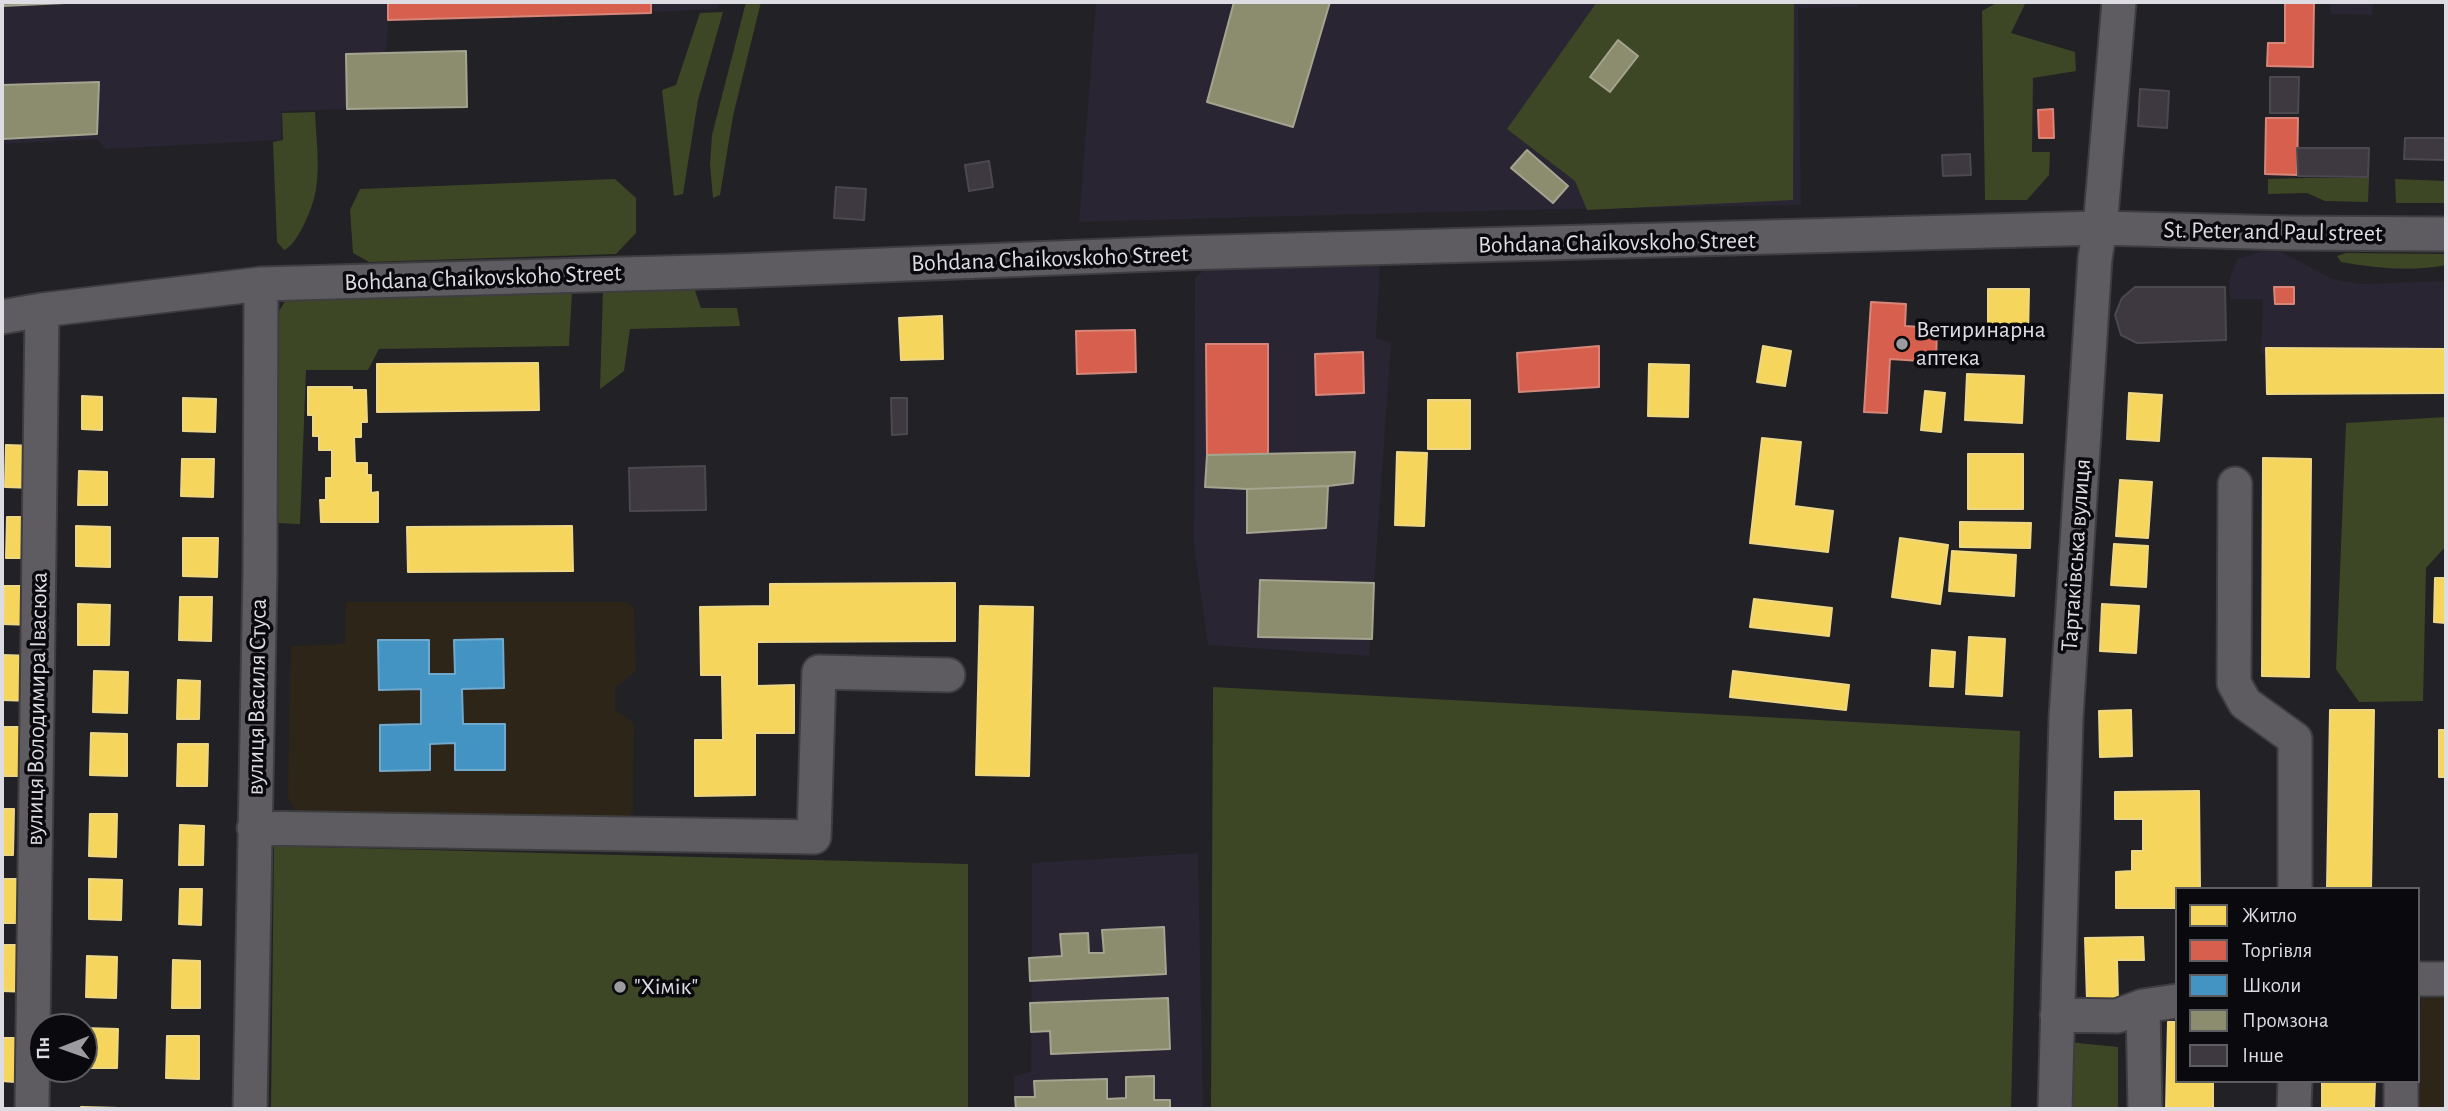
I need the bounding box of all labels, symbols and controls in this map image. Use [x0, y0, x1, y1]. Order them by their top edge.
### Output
street label: St. Peter and Paul street [2163, 216, 2383, 248]
street label: Bohdana Chaikovskoho Street [1478, 226, 1756, 260]
street label: Bohdana Chaikovskoho Street [911, 240, 1189, 278]
street label: Bohdana Chaikovskoho Street [344, 259, 622, 297]
place label: Ветиринарна аптека [1916, 316, 2046, 372]
marker: Ветиринарна аптека [1894, 336, 1910, 352]
street label: Тартаківська вулиця [2055, 458, 2097, 652]
street label: вулиця Володимира Івасюка [20, 572, 54, 846]
street label: вулиця Василя Стуса [241, 598, 273, 796]
legend [2175, 887, 2420, 1083]
text: Житло [2242, 905, 2297, 926]
text: Торгівля [2242, 940, 2312, 961]
place label: "Хімік" [634, 973, 698, 1001]
text: Школи [2242, 975, 2301, 996]
marker: "Хімік" [612, 979, 628, 995]
text: Промзона [2242, 1010, 2329, 1031]
north arrow [28, 1013, 98, 1083]
text: Пн [34, 1037, 53, 1060]
text: Інше [2242, 1045, 2284, 1066]

